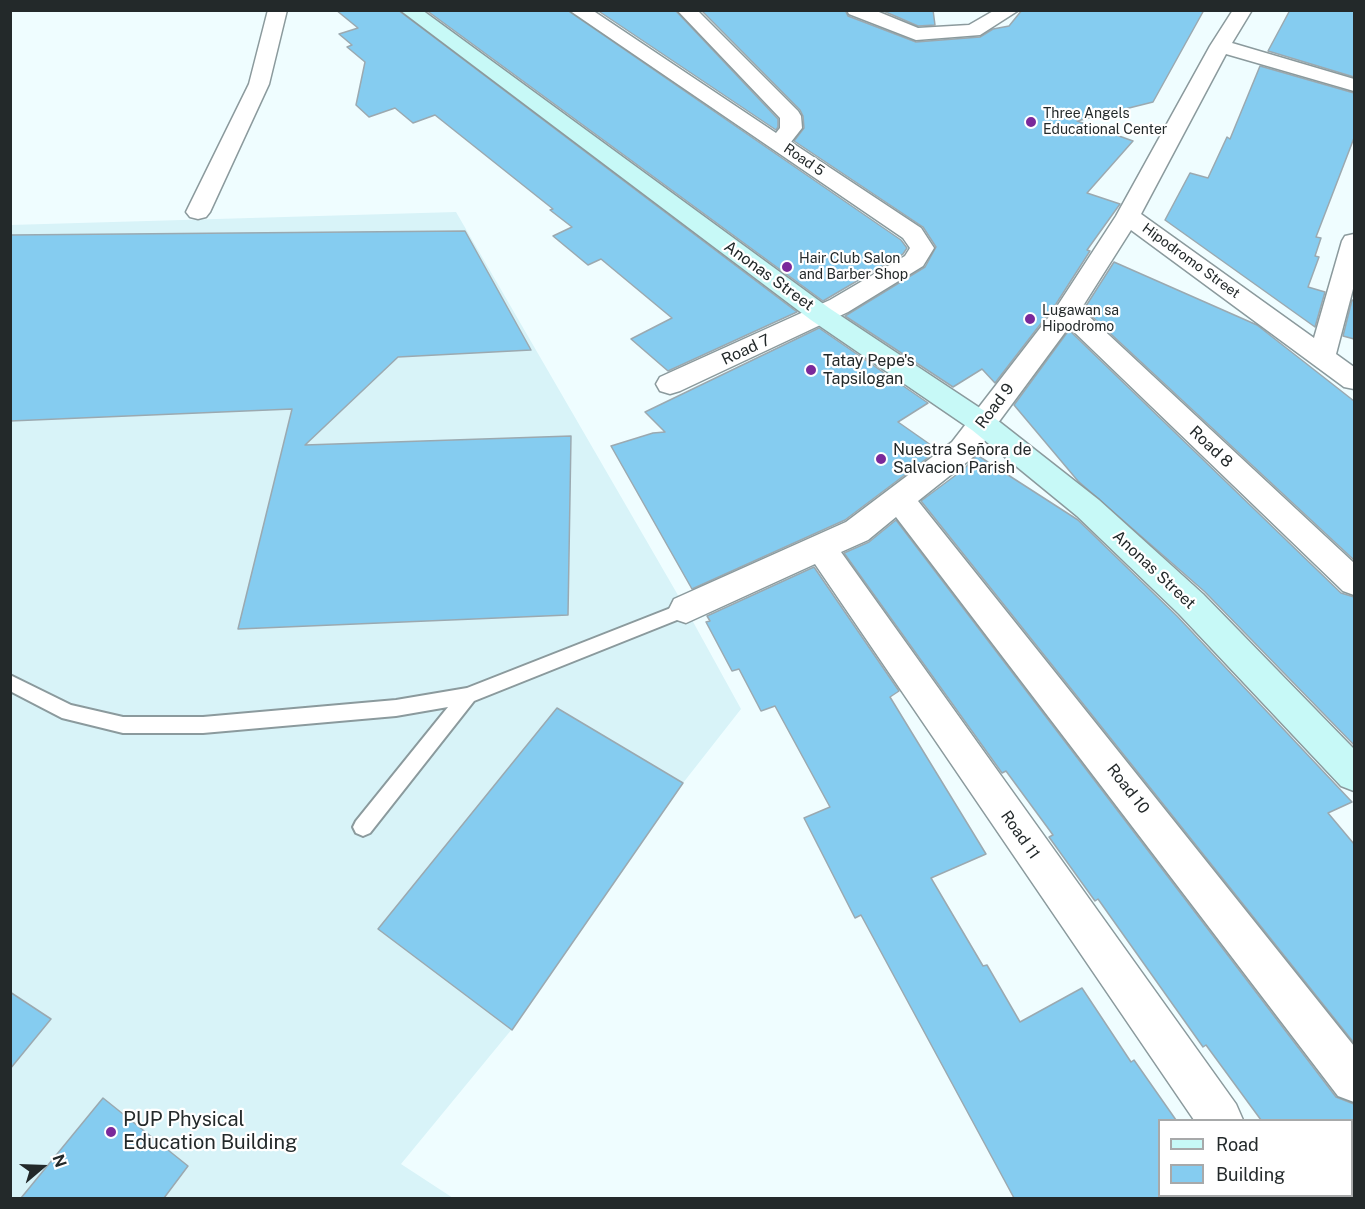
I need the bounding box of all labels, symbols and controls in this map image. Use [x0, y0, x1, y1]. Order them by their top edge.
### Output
place label: Three Angels Educational Center [1043, 106, 1167, 138]
marker: Three Angels Educational Center [1024, 115, 1038, 129]
street label: Road 5 [780, 140, 828, 180]
street label: Hipodromo Street [1139, 220, 1243, 302]
street label: Anonas Street [720, 237, 818, 315]
place label: Hair Club Salon and Barber Shop [799, 251, 908, 284]
marker: Hair Club Salon and Barber Shop [780, 260, 794, 274]
place label: Lugawan sa Hipodromo [1042, 303, 1119, 336]
marker: Lugawan sa Hipodromo [1023, 312, 1037, 326]
street label: Road 7 [719, 330, 773, 370]
place label: Tatay Pepe's Tapsilogan [823, 351, 915, 389]
marker: Tatay Pepe's Tapsilogan [804, 363, 818, 377]
street label: Road 9 [972, 380, 1018, 432]
street label: Road 8 [1185, 422, 1237, 472]
place label: Nuestra Señora de Salvacion Parish [893, 440, 1032, 478]
marker: Nuestra Señora de Salvacion Parish [874, 452, 888, 466]
street label: Anonas Street [1109, 527, 1199, 613]
street label: Road 10 [1103, 760, 1153, 818]
street label: Road 11 [996, 807, 1044, 863]
place label: PUP Physical Education Building [123, 1108, 298, 1155]
legend [1158, 1119, 1353, 1197]
marker: PUP Physical Education Building [104, 1125, 118, 1139]
text: Road [1216, 1134, 1259, 1155]
north arrow [12, 1137, 72, 1197]
text: N [48, 1152, 71, 1170]
text: Building [1216, 1164, 1285, 1185]

